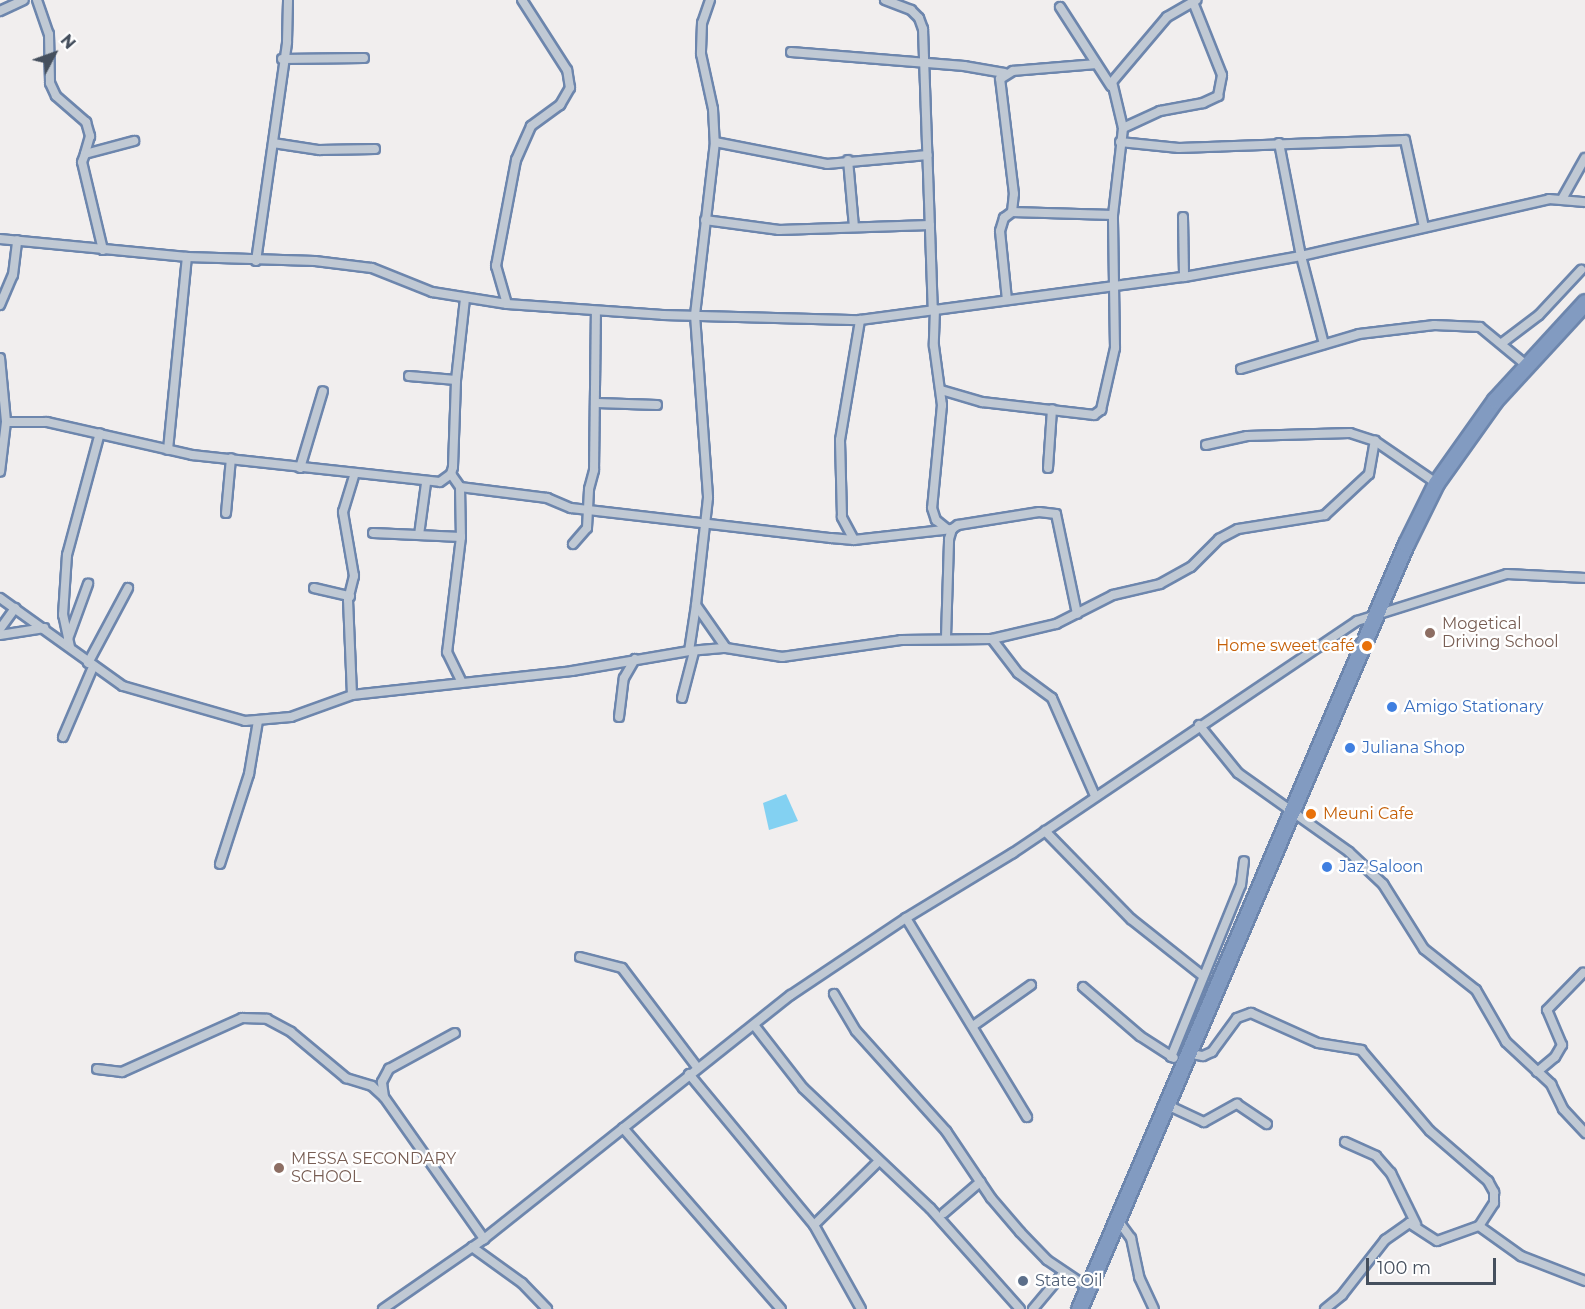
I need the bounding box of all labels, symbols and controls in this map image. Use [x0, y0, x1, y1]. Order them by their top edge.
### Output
north arrow [24, 24, 84, 84]
text: N [57, 31, 79, 53]
place label: Mogetical Driving School [1442, 614, 1559, 652]
marker: Mogetical Driving School [1423, 626, 1437, 640]
place label: Home sweet café [1216, 636, 1355, 656]
marker: Home sweet café [1360, 639, 1374, 653]
place label: Amigo Stationary [1404, 697, 1543, 717]
marker: Amigo Stationary [1385, 700, 1399, 714]
place label: Juliana Shop [1362, 738, 1465, 758]
marker: Juliana Shop [1343, 741, 1357, 755]
place label: Meuni Cafe [1323, 804, 1414, 824]
marker: Meuni Cafe [1304, 807, 1318, 821]
place label: Jaz Saloon [1339, 857, 1423, 877]
marker: Jaz Saloon [1320, 860, 1334, 874]
place label: MESSA SECONDARY SCHOOL [291, 1149, 456, 1187]
marker: MESSA SECONDARY SCHOOL [272, 1161, 286, 1175]
scale bar [1369, 1246, 1500, 1284]
text: 100 m [1377, 1257, 1431, 1279]
place label: State Oil [1035, 1271, 1103, 1291]
marker: State Oil [1016, 1274, 1030, 1288]

